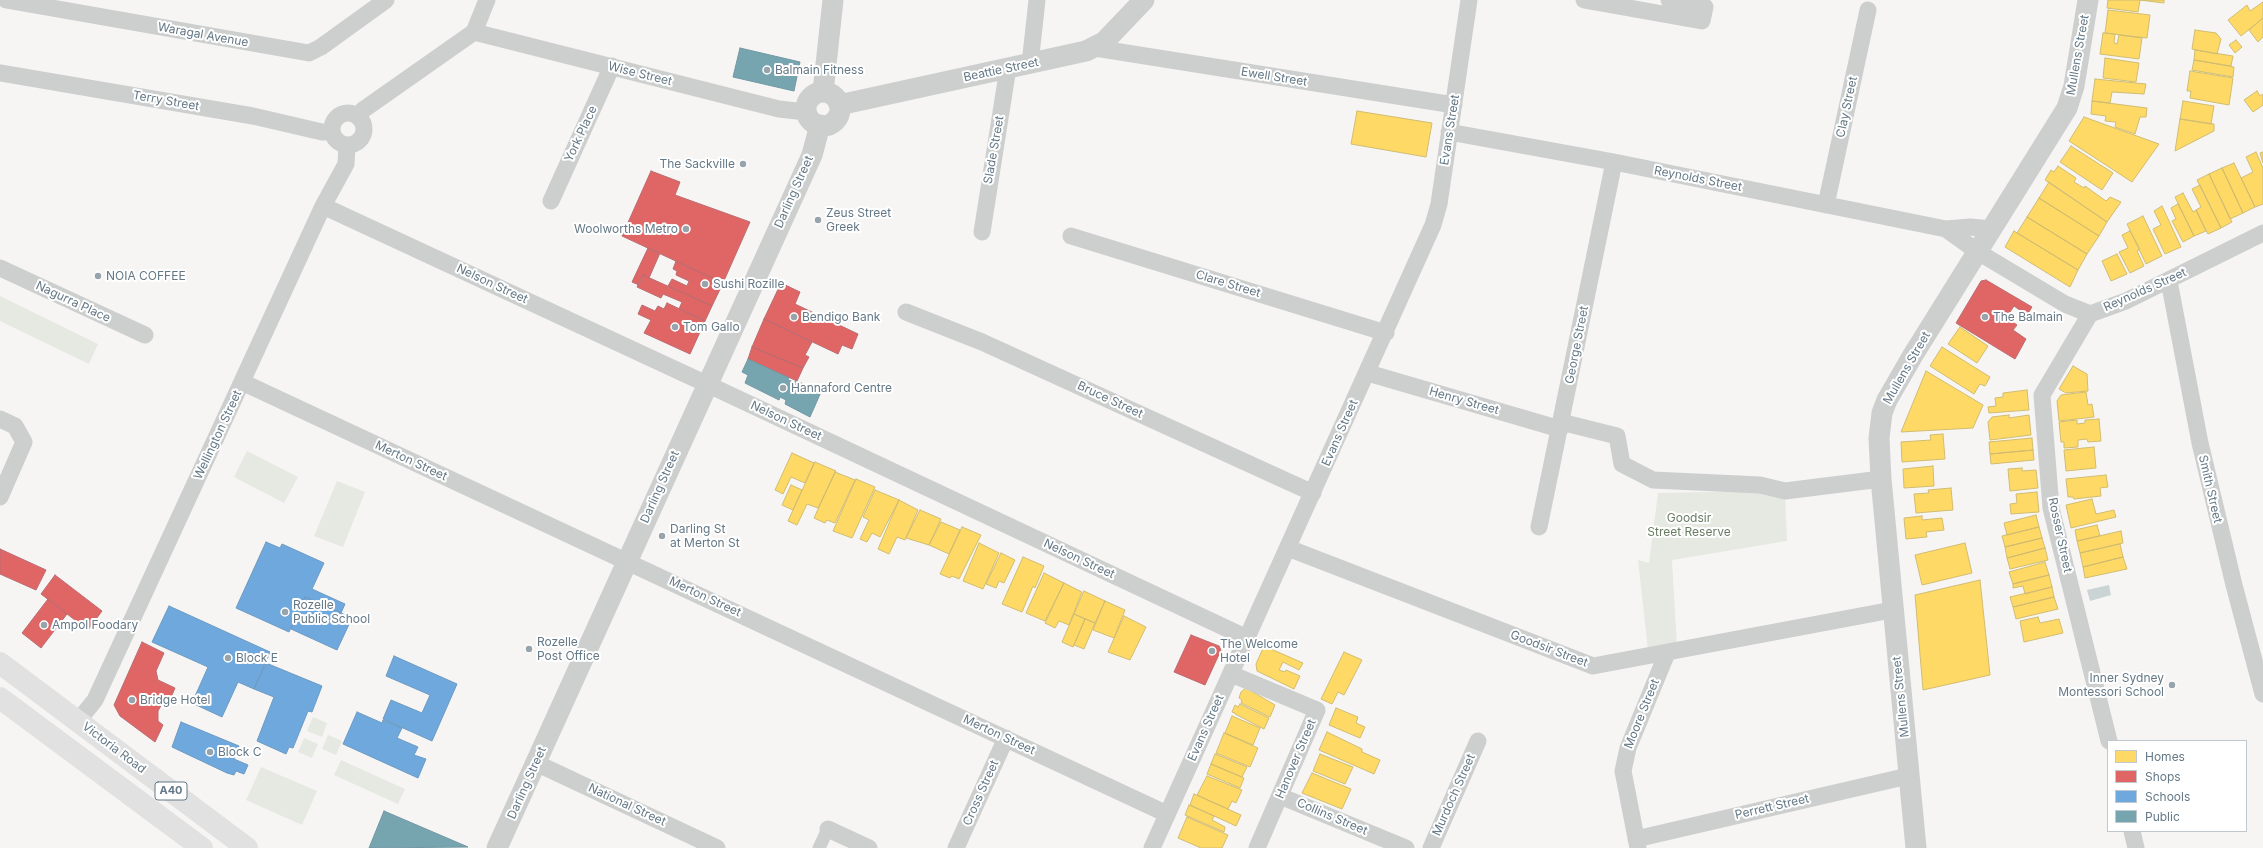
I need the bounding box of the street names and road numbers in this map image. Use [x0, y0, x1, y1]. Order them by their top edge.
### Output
street label: Mullens Street [2064, 14, 2092, 96]
street label: Waragal Avenue [157, 20, 249, 50]
street label: Beattie Street [962, 55, 1040, 85]
street label: Wise Street [607, 59, 673, 89]
street label: Ewell Street [1240, 65, 1308, 89]
street label: Clay Street [1833, 75, 1861, 139]
street label: Terry Street [132, 88, 200, 114]
street label: Evans Street [1437, 94, 1463, 166]
street label: York Place [562, 104, 600, 164]
street label: Slade Street [981, 115, 1007, 185]
street label: Darling Street [772, 154, 816, 230]
street label: Reynolds Street [1653, 163, 1743, 195]
street label: Nelson Street [454, 261, 530, 307]
street label: Reynolds Street [2101, 265, 2189, 315]
street label: Clare Street [1194, 267, 1262, 301]
street label: Nagurra Place [33, 278, 113, 326]
street label: George Street [1562, 305, 1592, 385]
street label: Mullens Street [1880, 329, 1934, 407]
street label: Bruce Street [1075, 379, 1145, 421]
street label: Henry Street [1428, 384, 1500, 418]
street label: Wellington Street [191, 388, 245, 482]
street label: Nelson Street [748, 398, 824, 444]
street label: Evans Street [1319, 398, 1361, 468]
street label: Merton Street [373, 438, 449, 484]
street label: Darling Street [638, 449, 682, 525]
street label: Smith Street [2195, 454, 2225, 524]
street label: Rosser Street [2045, 496, 2075, 574]
street label: Nelson Street [1041, 536, 1117, 582]
street label: Merton Street [667, 574, 743, 620]
street label: Goodsir Street [1508, 628, 1590, 670]
street label: Mullens Street [1890, 656, 1912, 738]
street label: Moore Street [1622, 677, 1662, 751]
street label: Evans Street [1185, 693, 1227, 763]
street label: Merton Street [961, 712, 1037, 758]
street label: Hanover Street [1273, 717, 1319, 801]
street label: Victoria Road [79, 719, 149, 777]
street label: Darling Street [505, 745, 549, 821]
street label: Murdoch Street [1430, 752, 1478, 838]
street label: Cross Street [960, 758, 1002, 828]
street label: National Street [586, 781, 668, 829]
road number: A40 [155, 782, 187, 800]
street label: Perrett Street [1734, 792, 1810, 822]
street label: Collins Street [1295, 796, 1369, 838]

